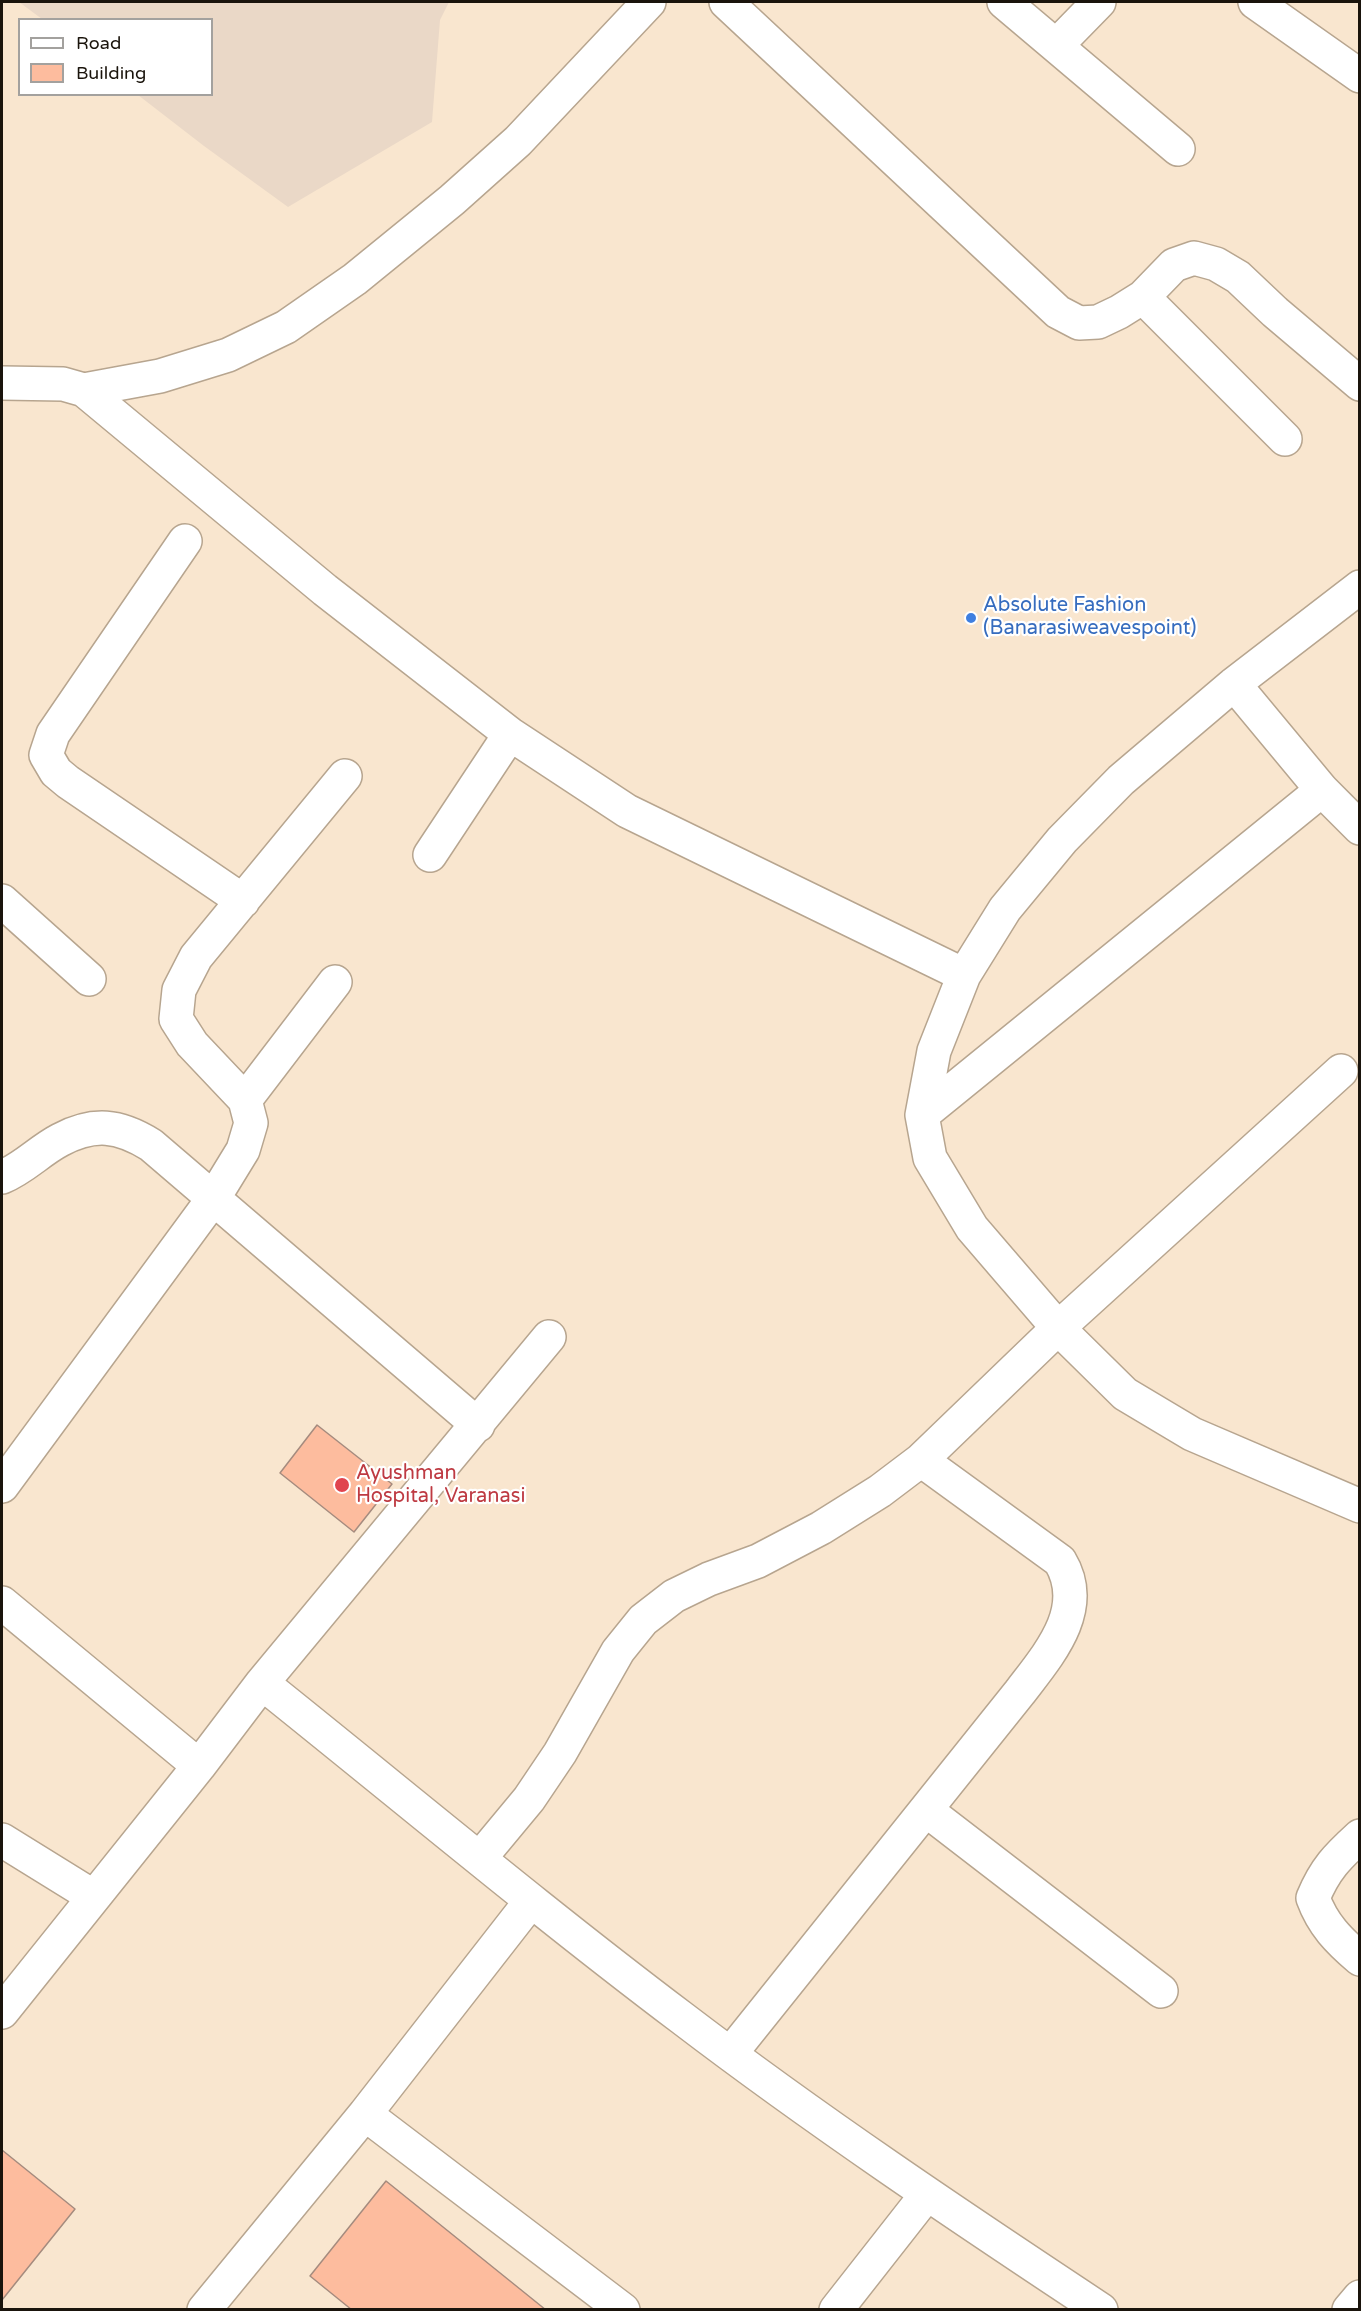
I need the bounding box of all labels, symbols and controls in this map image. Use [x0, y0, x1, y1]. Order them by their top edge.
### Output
legend [18, 18, 213, 96]
text: Road [76, 32, 121, 54]
text: Building [76, 62, 146, 84]
place label: Absolute Fashion (Banarasiweavespoint) [983, 594, 1196, 641]
marker: Absolute Fashion (Banarasiweavespoint) [964, 611, 978, 625]
place label: Ayushman Hospital, Varanasi [356, 1462, 525, 1509]
marker: Ayushman Hospital, Varanasi [333, 1476, 351, 1494]

